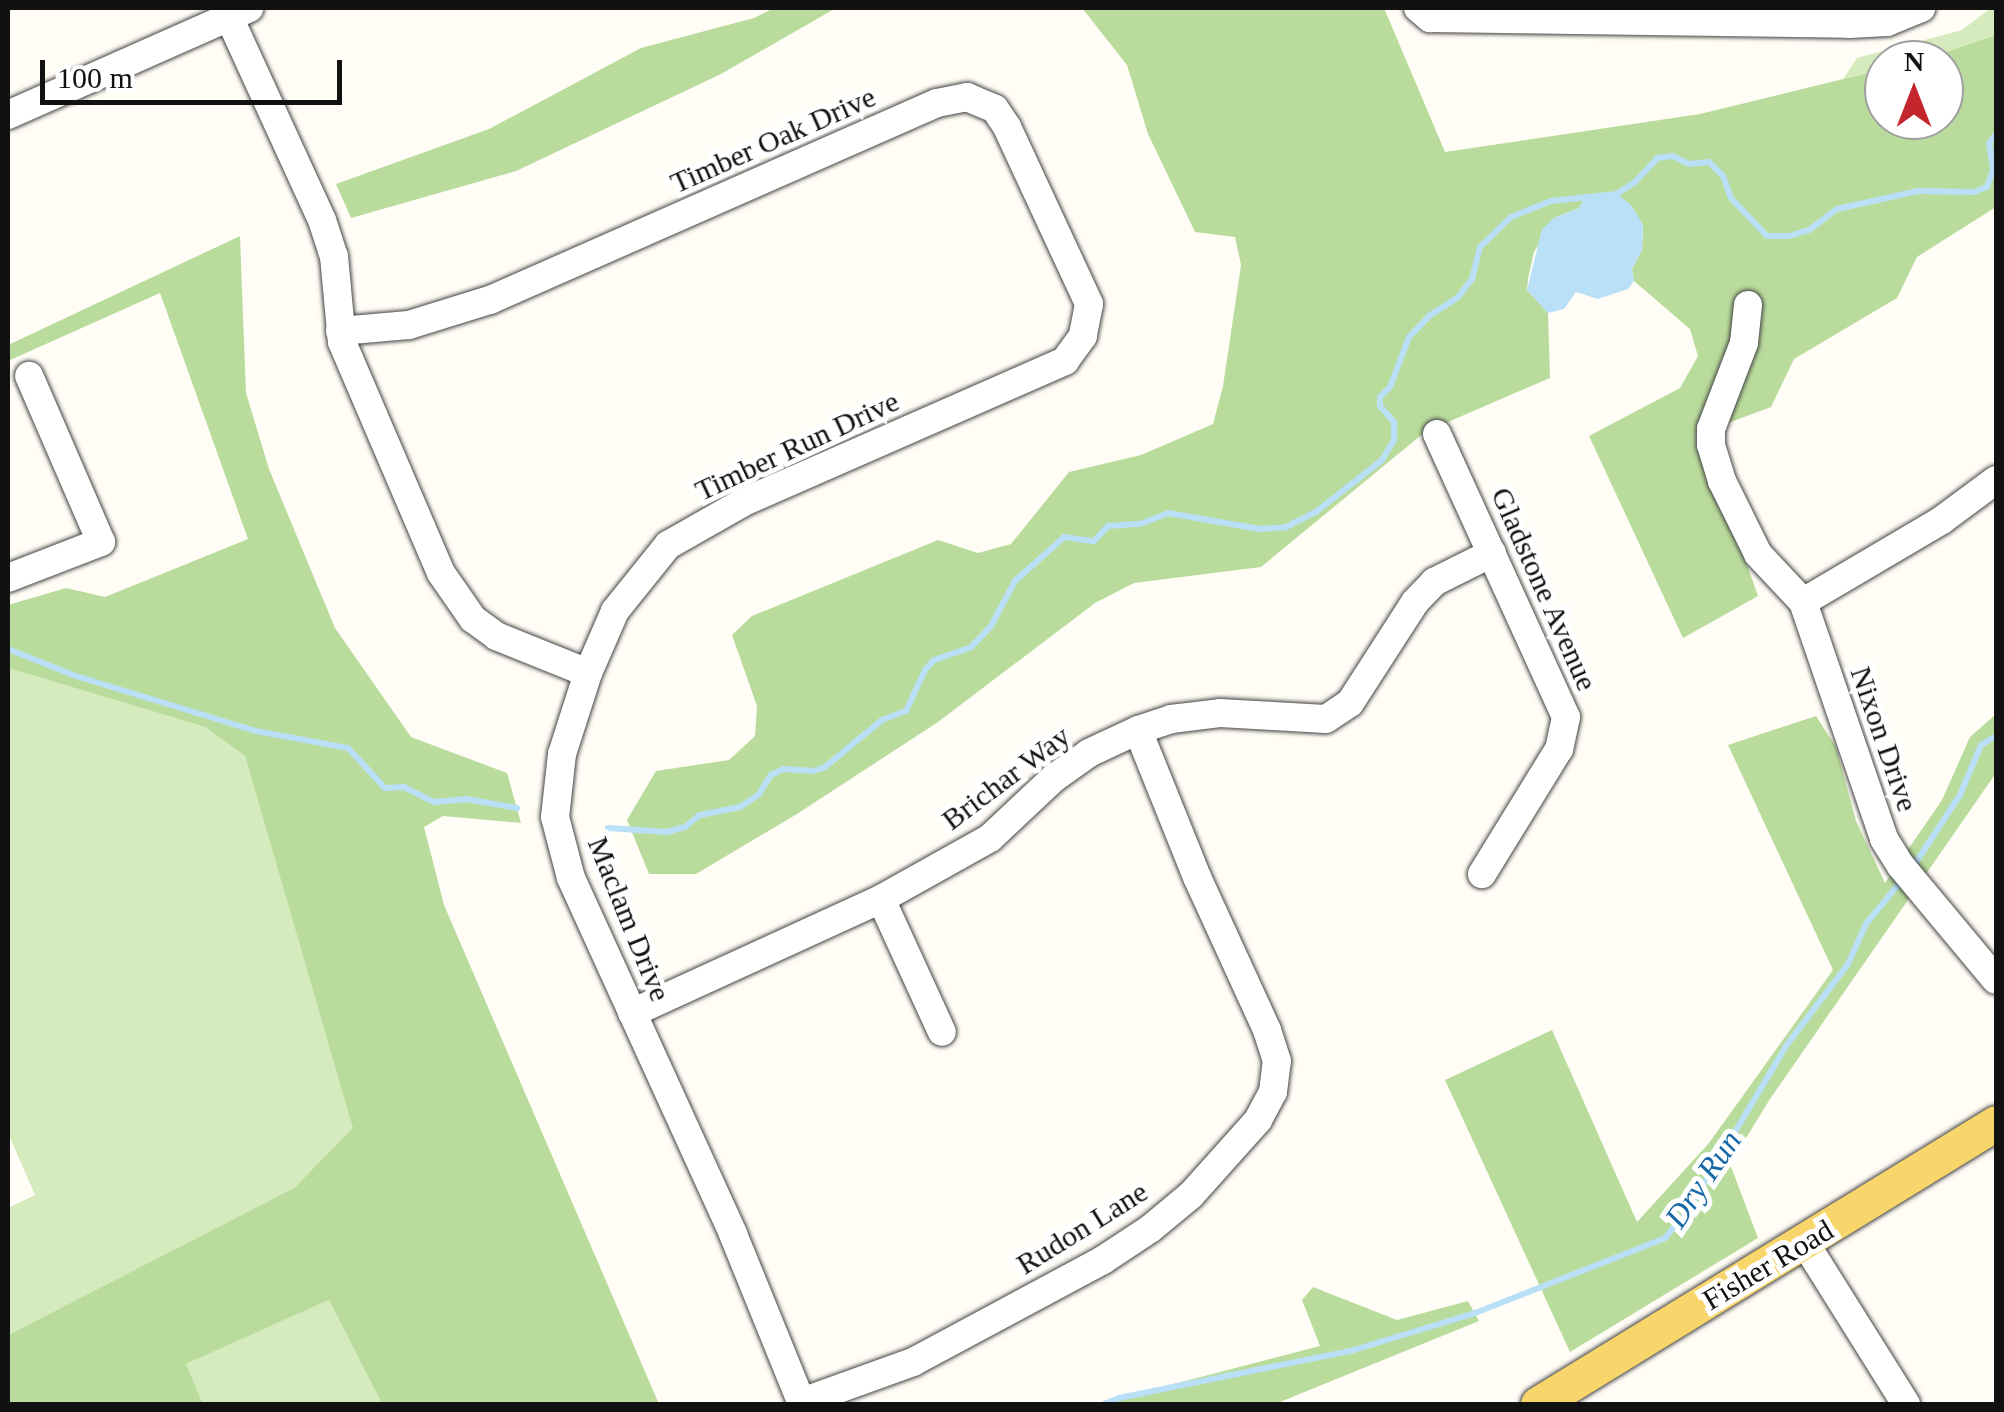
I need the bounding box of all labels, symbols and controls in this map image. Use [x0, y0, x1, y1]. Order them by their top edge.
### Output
scale bar [45, 40, 348, 102]
north arrow [1864, 40, 1964, 140]
text: N [1904, 46, 1924, 77]
text: 100 m [57, 61, 133, 94]
street label: Timber Oak Drive [665, 79, 881, 201]
street label: Timber Run Drive [689, 383, 905, 509]
street label: Gladstone Avenue [1483, 481, 1605, 697]
street label: Nixon Drive [1842, 662, 1926, 816]
street label: Brichar Way [935, 718, 1077, 838]
street label: Maclam Drive [580, 832, 678, 1006]
water label: Dry Run [1657, 1123, 1749, 1235]
street label: Rudon Lane [1010, 1174, 1154, 1282]
street label: Fisher Road [1696, 1212, 1840, 1318]

